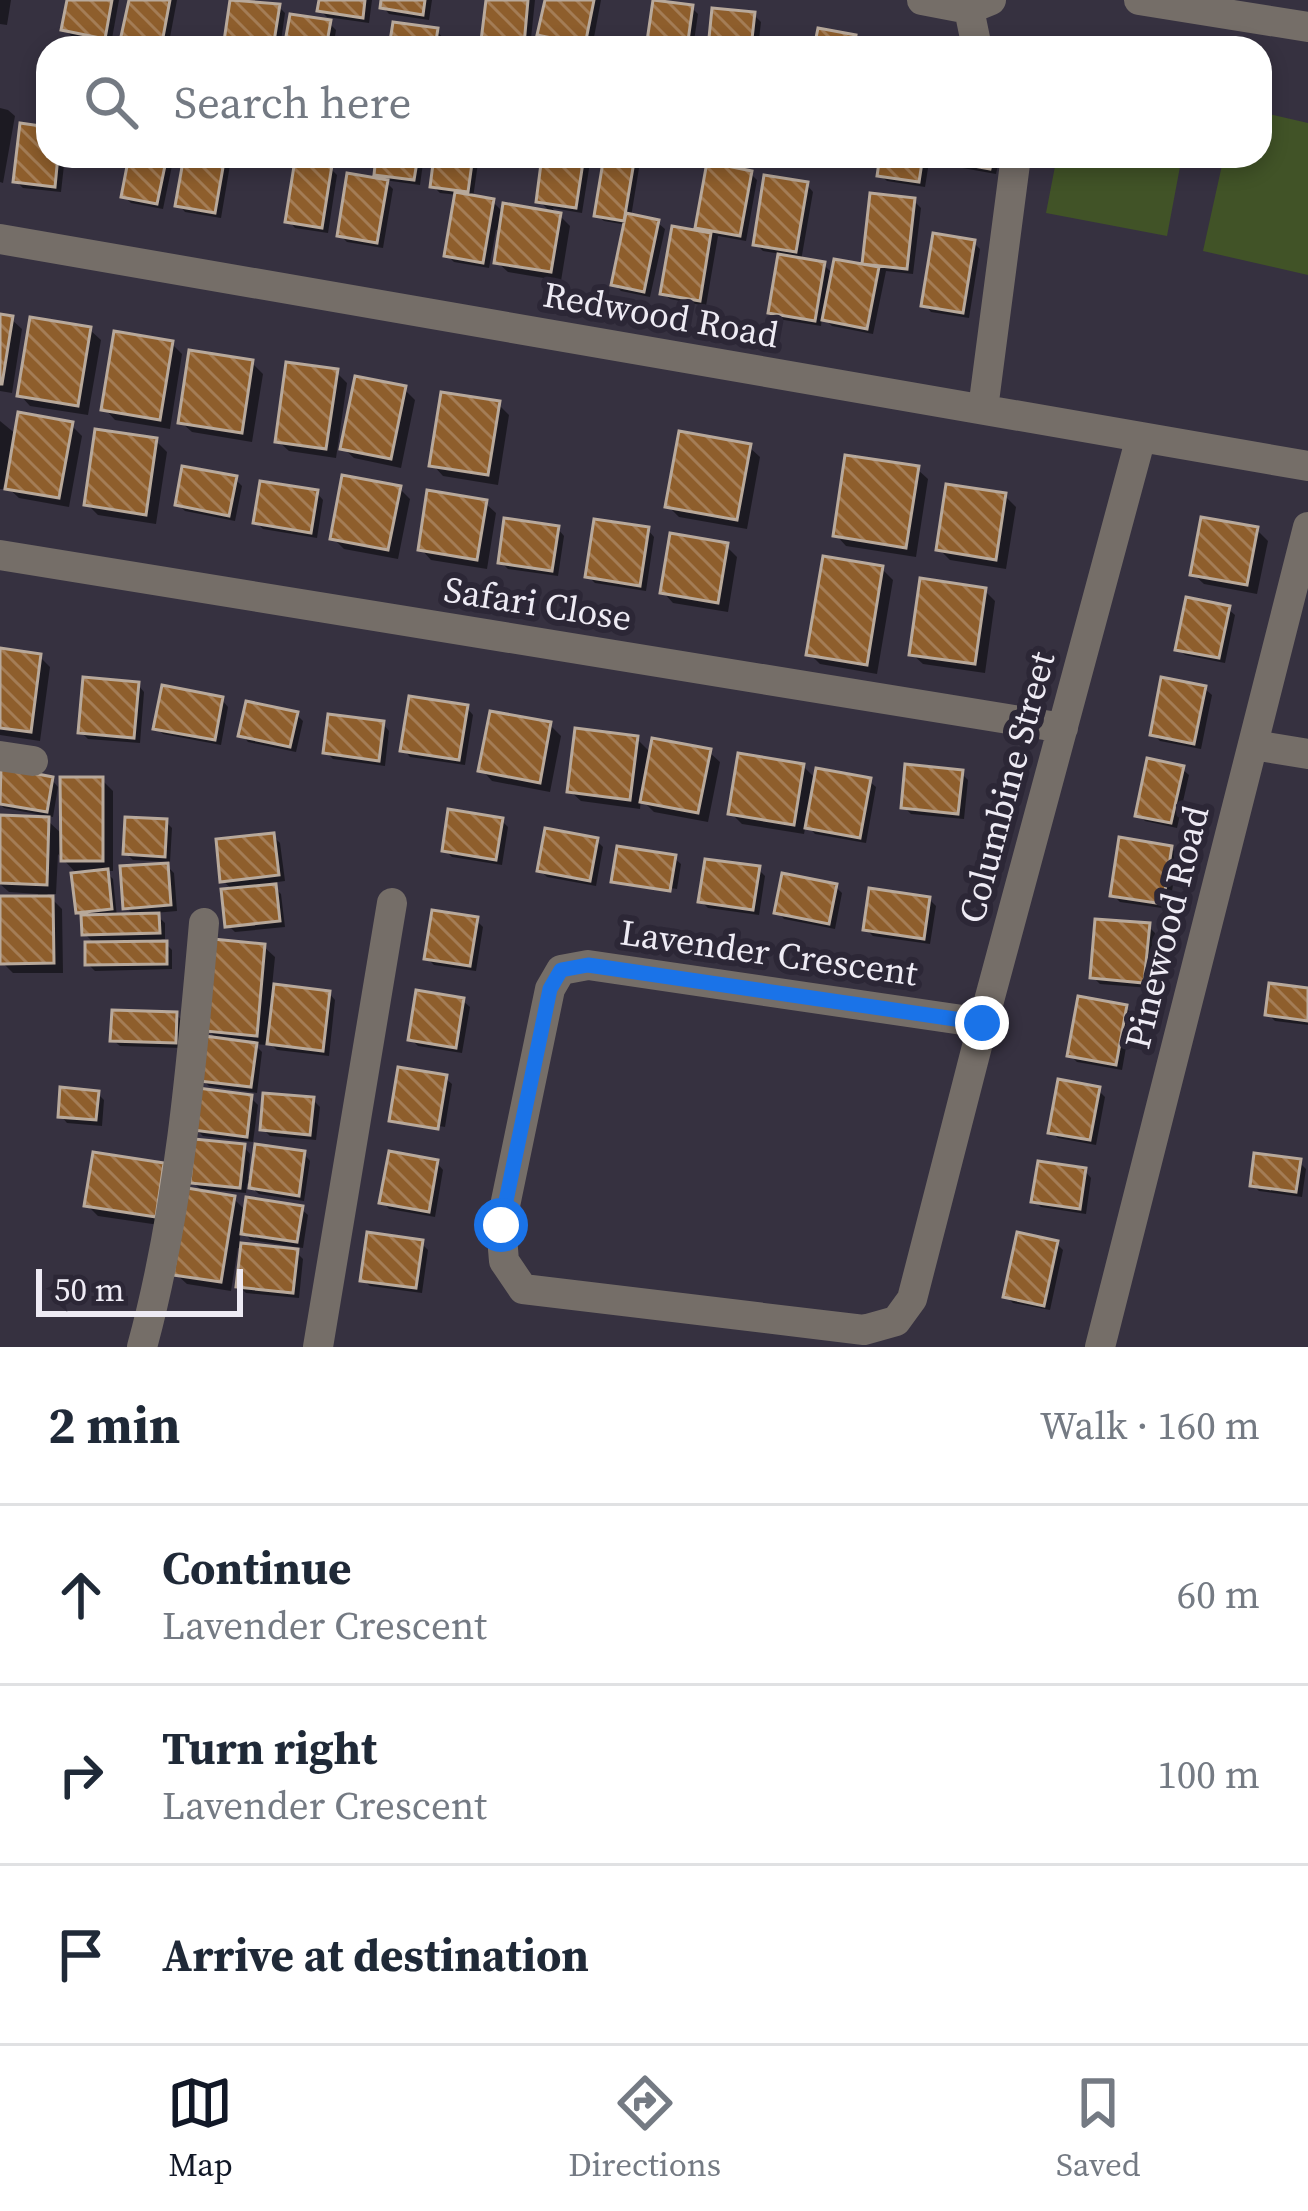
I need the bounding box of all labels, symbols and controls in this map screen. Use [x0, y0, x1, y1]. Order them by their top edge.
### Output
search box [36, 36, 1272, 168]
icon: search [78, 69, 144, 135]
text: Search here [174, 71, 411, 133]
street label: Redwood Road [539, 270, 782, 359]
street label: Safari Close [441, 564, 635, 642]
street label: Columbine Street [947, 646, 1066, 928]
street label: Pinewood Road [1113, 800, 1220, 1054]
street label: Lavender Crescent [617, 907, 921, 998]
route end [955, 996, 1009, 1050]
route start [474, 1198, 528, 1252]
scale bar [36, 1263, 243, 1316]
text: 50 m [54, 1267, 124, 1312]
text: 2 min [48, 1390, 180, 1460]
text: Walk · 160 m [1040, 1399, 1260, 1452]
text: Continue [162, 1537, 351, 1599]
icon: ahead [48, 1562, 114, 1628]
text: 60 m [1177, 1568, 1260, 1621]
text: Lavender Crescent [162, 1599, 487, 1652]
text: Turn right [162, 1717, 377, 1779]
icon: right [48, 1742, 114, 1808]
text: 100 m [1157, 1748, 1260, 1801]
text: Lavender Crescent [162, 1779, 487, 1832]
icon: arrive [48, 1922, 114, 1988]
text: Arrive at destination [162, 1924, 589, 1986]
tab: Map [167, 2070, 233, 2187]
tab: Directions [568, 2070, 721, 2187]
tab: Saved [1056, 2070, 1141, 2187]

